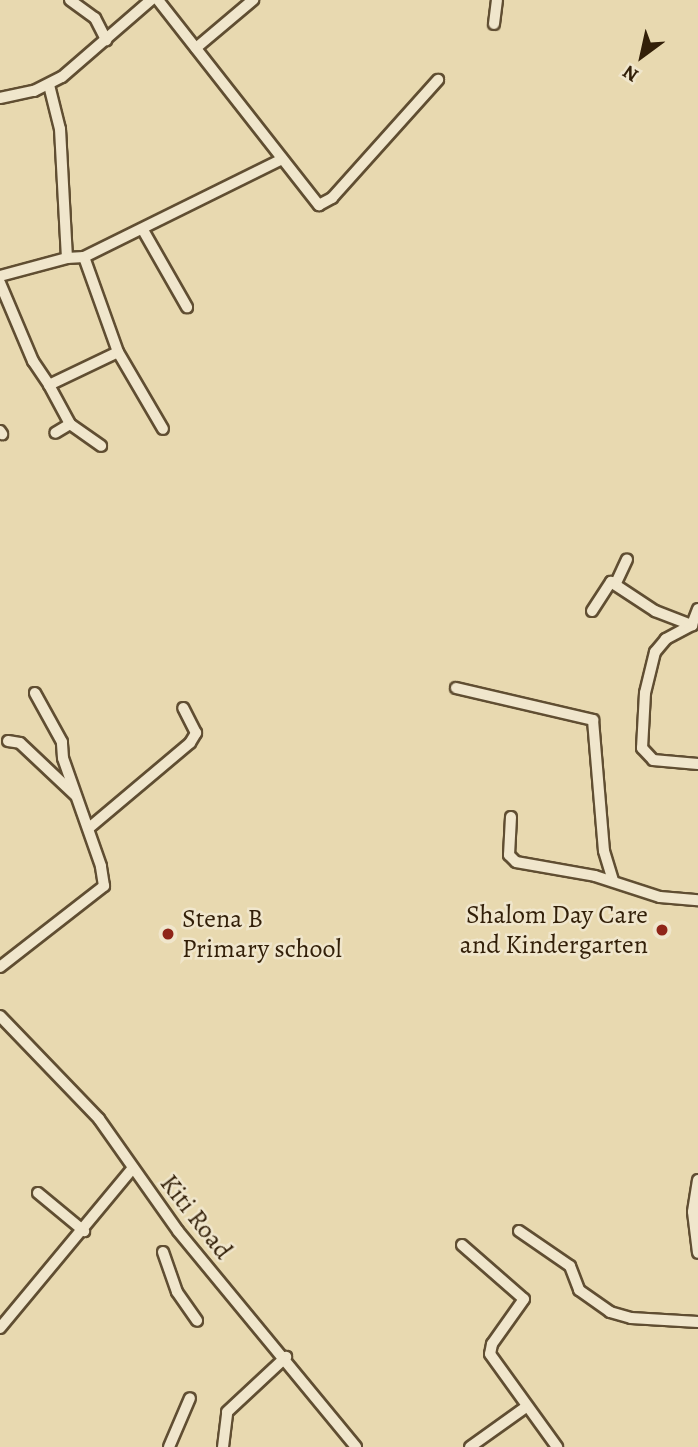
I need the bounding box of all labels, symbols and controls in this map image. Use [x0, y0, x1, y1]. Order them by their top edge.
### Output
north arrow [607, 21, 677, 91]
text: N [618, 59, 643, 88]
place label: Shalom Day Care and Kindergarten [460, 899, 648, 960]
place label: Stena B Primary school [182, 903, 342, 964]
marker: Shalom Day Care and Kindergarten [654, 922, 670, 938]
marker: Stena B Primary school [160, 926, 176, 942]
street label: Kiti Road [153, 1168, 239, 1266]

